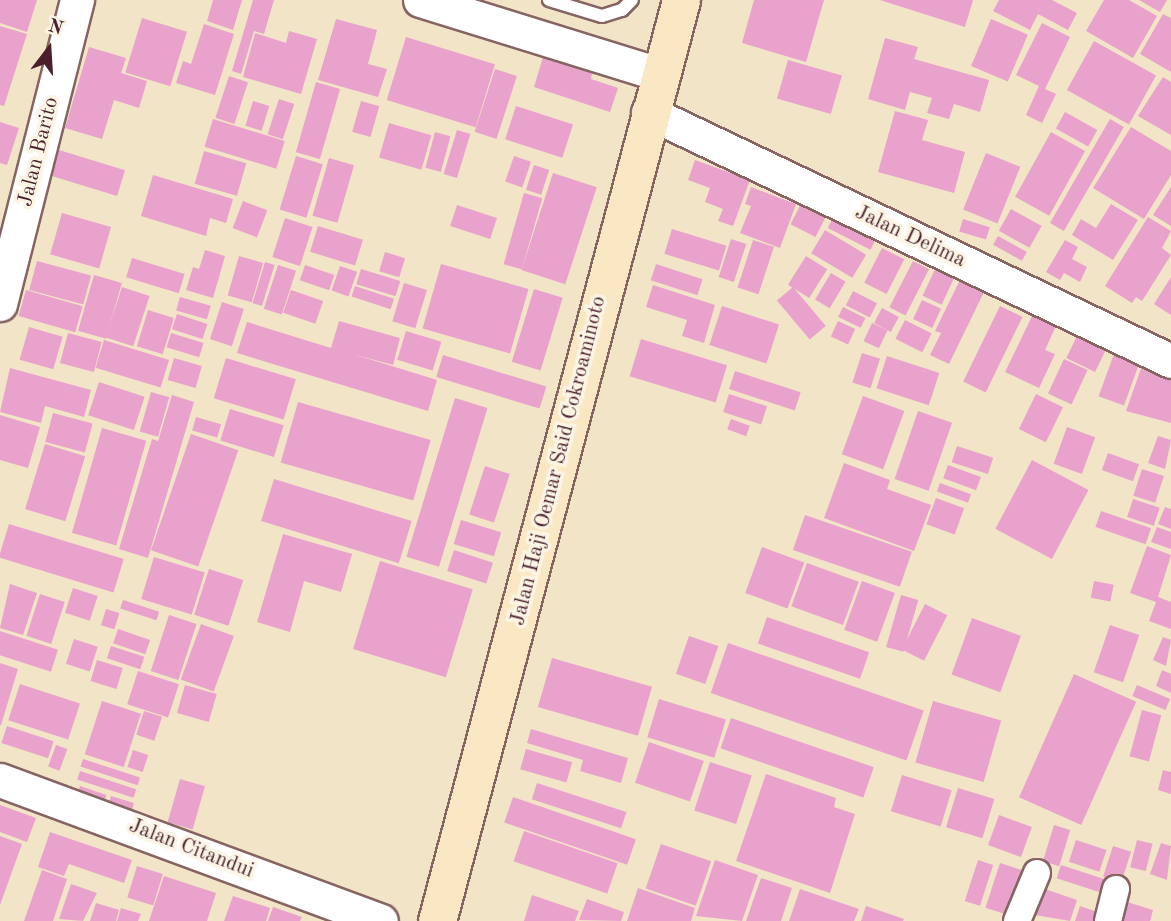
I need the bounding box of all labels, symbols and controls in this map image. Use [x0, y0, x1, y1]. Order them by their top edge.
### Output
north arrow [14, 14, 84, 84]
text: N [46, 17, 65, 40]
street label: Jalan Barito [13, 95, 65, 209]
street label: Jalan Delima [851, 200, 969, 274]
street label: Jalan Haji Oemar Said Cokroaminoto [506, 294, 612, 628]
street label: Jalan Citandui [125, 814, 257, 884]

